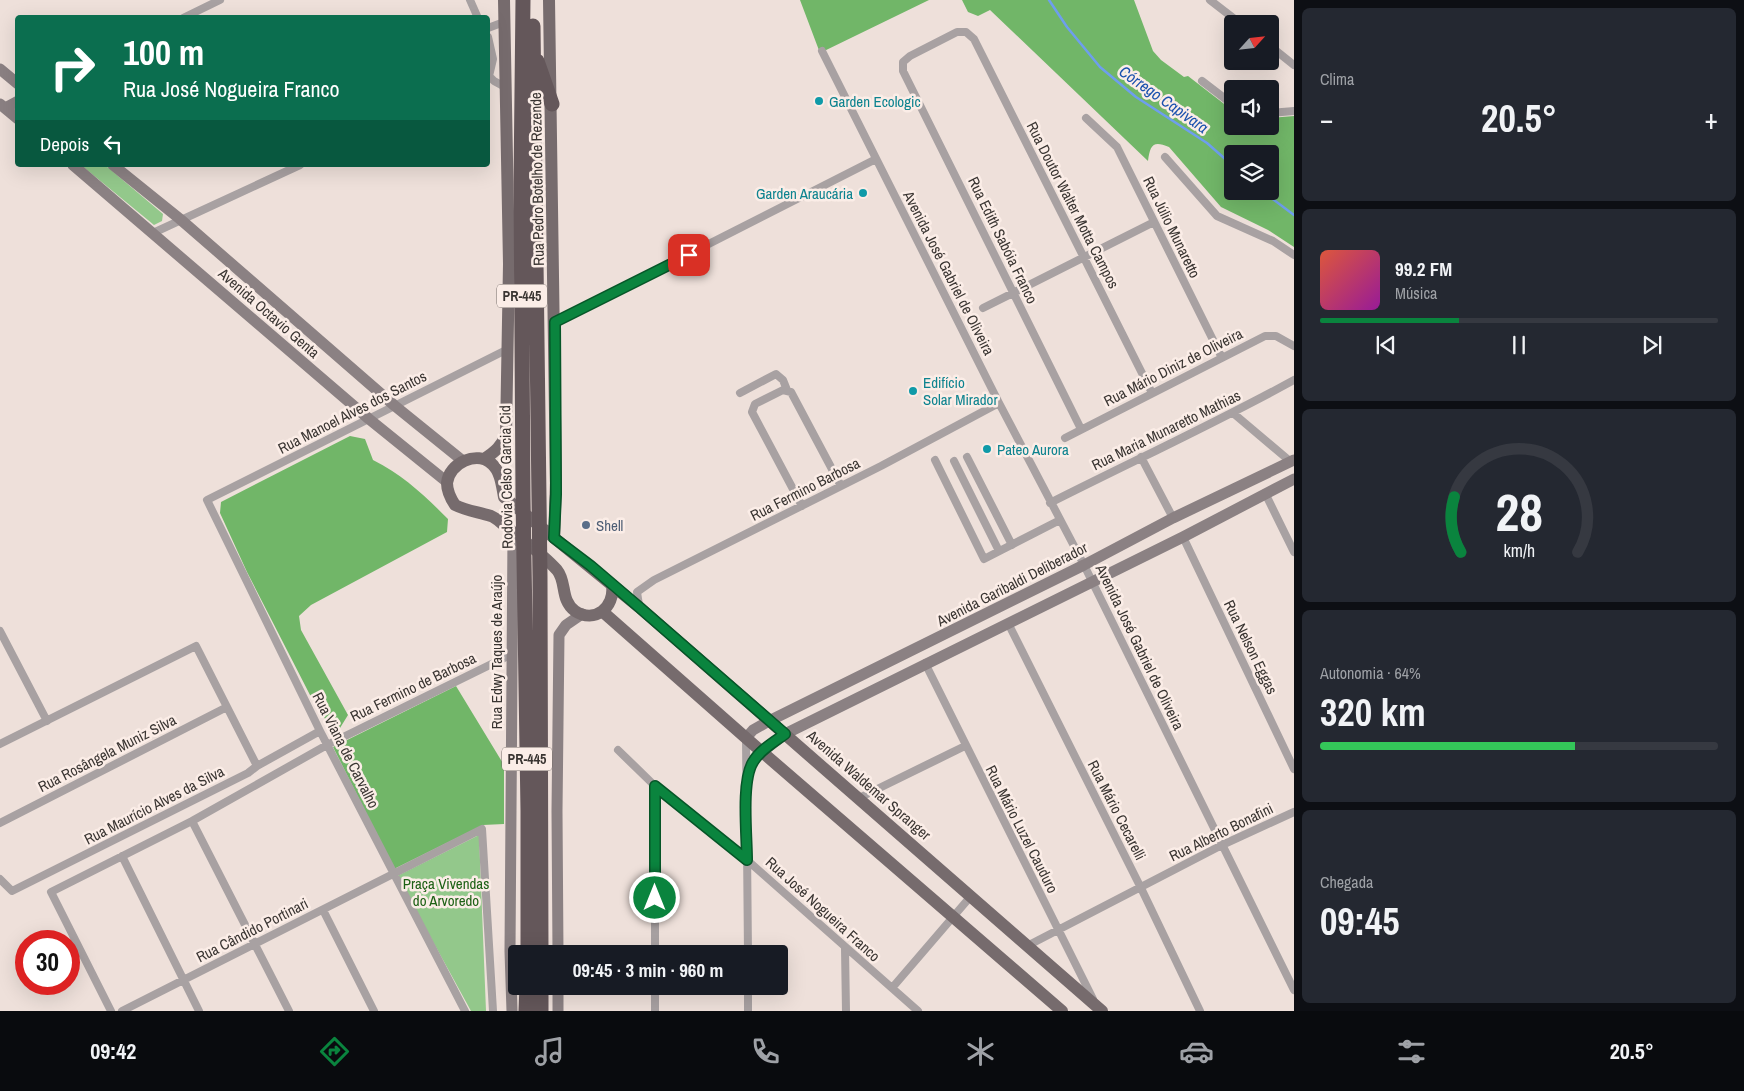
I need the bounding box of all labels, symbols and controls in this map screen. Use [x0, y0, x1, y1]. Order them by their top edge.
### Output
north arrow [1224, 15, 1279, 70]
map controls [1224, 15, 1279, 200]
text: 100 m [123, 29, 204, 76]
icon: right [40, 35, 105, 100]
water label: Córrego Capivara [1115, 60, 1213, 138]
text: Clima [1320, 68, 1354, 90]
text: Rua José Nogueira Franco [123, 74, 340, 104]
button: sound [1224, 80, 1279, 135]
place label: Garden Ecologic [829, 91, 921, 112]
street label: Rua Pedro Botelho de Rezende [525, 92, 549, 266]
text: 20.5° [1481, 93, 1557, 144]
marker: Garden Ecologic [813, 95, 825, 107]
text: − [1320, 100, 1333, 138]
text: + [1705, 100, 1718, 138]
street label: Rua Doutor Walter Motta Campos [1022, 118, 1124, 292]
icon: left [99, 130, 127, 158]
text: Depois [40, 131, 89, 157]
button: layers [1224, 145, 1279, 200]
street label: Rua Edith Sabóia Franco [963, 173, 1043, 307]
street label: Rua Júlio Munaretto [1138, 173, 1206, 282]
place label: Garden Araucária [756, 183, 853, 204]
street label: Avenida José Gabriel de Oliveira [898, 186, 1000, 359]
marker: Garden Araucária [857, 187, 869, 199]
pin [668, 234, 710, 276]
icon: arrive [675, 241, 703, 269]
text: 99.2 FM [1395, 256, 1452, 282]
street label: Avenida Octavio Genta [213, 263, 324, 363]
text: Música [1395, 282, 1437, 304]
road number: PR-445 [497, 284, 547, 308]
street label: Rua Mário Diniz de Oliveira [1100, 323, 1246, 411]
icon: previous [1372, 331, 1400, 359]
icon: pause [1505, 331, 1533, 359]
icon: next [1638, 331, 1666, 359]
street label: Rua Manoel Alves dos Santos [274, 365, 430, 459]
place label: Edifício Solar Mirador [923, 372, 998, 410]
marker: Edifício Solar Mirador [907, 385, 919, 397]
street label: Rua Maria Munaretto Mathias [1088, 385, 1244, 475]
street label: Rodovia Celso Garcia Cid [494, 405, 518, 549]
place label: Pateo Aurora [997, 439, 1069, 460]
marker: Pateo Aurora [981, 443, 993, 455]
street label: Rua Fermino Barbosa [747, 452, 864, 526]
text: 28 [1495, 477, 1543, 547]
place label: Shell [596, 515, 623, 536]
marker: Shell [580, 519, 592, 531]
street label: Avenida Garibaldi Deliberador [932, 537, 1091, 632]
text: km/h [1503, 539, 1535, 563]
street label: Avenida José Gabriel de Oliveira [1090, 560, 1189, 733]
street label: Rua Edwy Taques de Araújo [486, 575, 507, 729]
street label: Rua Nelson Eggas [1219, 596, 1283, 698]
street label: Rua Fermino de Barbosa [347, 647, 480, 727]
text: Autonomia · 64% [1320, 662, 1421, 684]
text: 320 km [1320, 687, 1426, 738]
street label: Rua Viana de Carvalho [308, 688, 384, 812]
street label: Rua Rosângela Muniz Silva [34, 709, 180, 797]
street label: Avenida Waldemar Spranger [802, 725, 935, 845]
road number: PR-445 [502, 748, 552, 771]
street label: Rua Mário Cecarelli [1083, 757, 1151, 863]
street label: Rua Maurício Alves da Silva [80, 761, 228, 849]
street label: Rua Mário Luzel Cauduro [981, 761, 1063, 897]
street label: Rua Alberto Bonafini [1165, 798, 1277, 866]
street label: Rua José Nogueira Franco [761, 852, 885, 966]
position arrow [628, 871, 680, 923]
text: Chegada [1320, 871, 1373, 893]
park label: Praça Vivendas do Arvoredo [403, 873, 489, 911]
street label: Rua Cândido Portinari [192, 893, 312, 967]
text: 09:45 [1320, 896, 1400, 947]
speed limit sign: 30 [15, 930, 80, 995]
text: 09:45 · 3 min · 960 m [573, 957, 723, 983]
icon: directions [317, 1034, 352, 1069]
icon: music [532, 1034, 567, 1069]
icon: phone [748, 1034, 783, 1069]
icon: climate [963, 1034, 998, 1069]
icon: car [1179, 1034, 1214, 1069]
icon: filters [1394, 1034, 1429, 1069]
text: 09:42 [90, 1036, 136, 1066]
text: 20.5° [1610, 1036, 1654, 1066]

